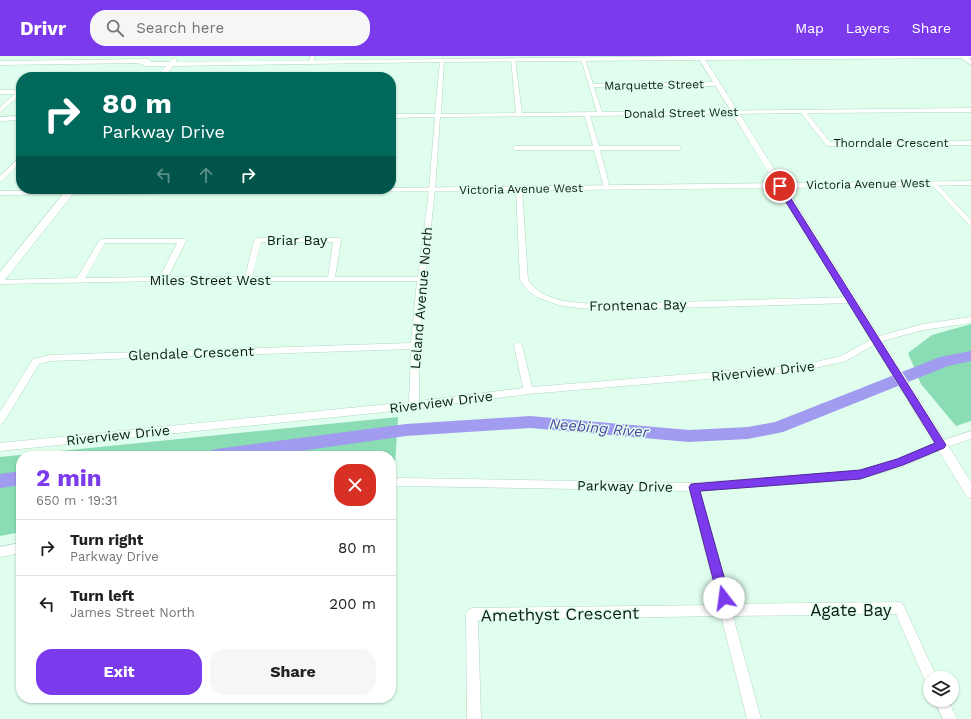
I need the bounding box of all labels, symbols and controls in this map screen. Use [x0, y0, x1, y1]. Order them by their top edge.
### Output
search box [90, 10, 370, 46]
text: Drivr [20, 17, 66, 40]
icon: search [104, 17, 126, 39]
text: Search here [136, 19, 224, 37]
text: Map [795, 20, 824, 36]
text: Layers [846, 20, 890, 36]
text: Share [912, 20, 951, 36]
street label: Marquette Street [604, 77, 704, 93]
text: 80 m [102, 87, 172, 120]
icon: right [36, 88, 88, 140]
street label: Donald Street West [624, 105, 738, 121]
text: Parkway Drive [102, 121, 225, 142]
street label: Thorndale Crescent [833, 136, 949, 150]
icon: left [153, 164, 175, 186]
icon: ahead [195, 164, 217, 186]
icon: right [237, 164, 259, 186]
pin [763, 169, 797, 203]
icon: arrive [769, 175, 791, 197]
street label: Victoria Avenue West [806, 176, 930, 192]
street label: Victoria Avenue West [459, 181, 583, 197]
street label: Leland Avenue North [407, 226, 435, 370]
street label: Briar Bay [267, 232, 328, 248]
street label: Miles Street West [149, 272, 271, 288]
street label: Frontenac Bay [589, 296, 688, 314]
street label: Glendale Crescent [128, 343, 254, 363]
street label: Riverview Drive [710, 358, 816, 384]
street label: Riverview Drive [388, 388, 494, 416]
water label: Neebing River [549, 415, 651, 441]
street label: Riverview Drive [65, 422, 171, 448]
text: 2 min [36, 464, 102, 492]
button: close [334, 464, 376, 506]
street label: Parkway Drive [577, 477, 673, 495]
text: 650 m · 19:31 [36, 493, 118, 508]
text: Turn right [70, 531, 143, 549]
icon: right [36, 537, 58, 559]
text: 80 m [338, 539, 376, 557]
text: Parkway Drive [70, 549, 159, 564]
position arrow [703, 577, 745, 619]
text: Turn left [70, 587, 134, 605]
icon: left [36, 593, 58, 615]
text: 200 m [329, 595, 376, 613]
street label: Agate Bay [810, 600, 892, 620]
street label: Amethyst Crescent [480, 603, 640, 625]
text: James Street North [70, 605, 195, 620]
button: Exit [36, 649, 202, 695]
button: Share [210, 649, 376, 695]
map controls [923, 671, 959, 707]
button: layers [923, 671, 959, 707]

